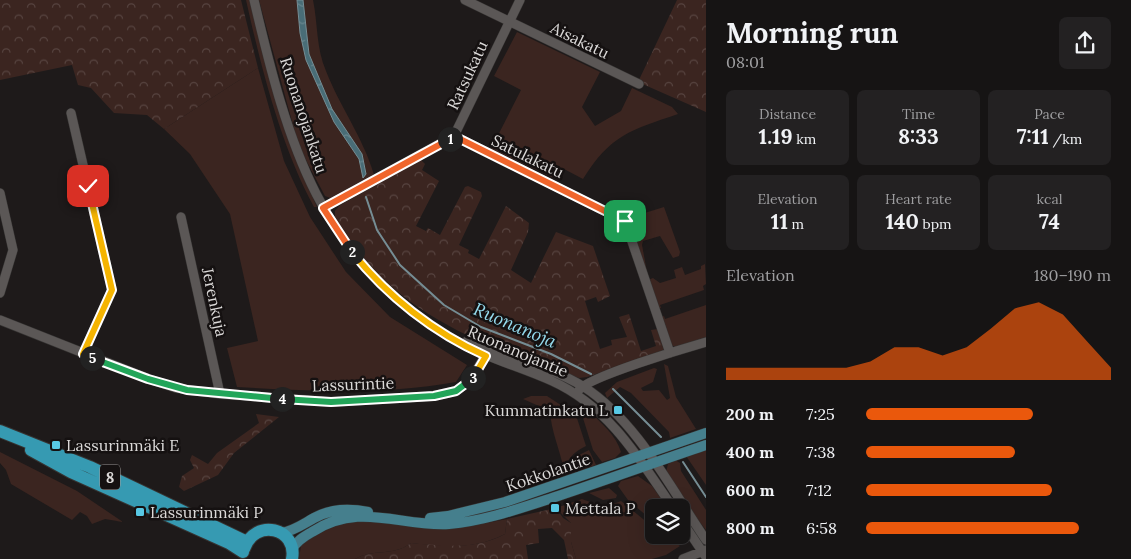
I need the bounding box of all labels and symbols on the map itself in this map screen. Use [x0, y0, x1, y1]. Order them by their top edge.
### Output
street label: Aisakatu [547, 17, 613, 63]
street label: Ratsukatu [442, 37, 492, 113]
street label: Ruonanojankatu [276, 55, 332, 176]
pin: 1 [438, 126, 462, 152]
street label: Satulakatu [489, 130, 568, 182]
pin [67, 165, 109, 207]
pin [604, 200, 646, 242]
pin: 2 [340, 240, 364, 264]
street label: Jerenkuja [198, 265, 232, 338]
water label: Ruonanoja [470, 297, 560, 353]
street label: Ruonanojantie [465, 321, 572, 381]
pin: 5 [80, 346, 104, 370]
pin: 3 [460, 366, 486, 390]
street label: Lassurintie [311, 373, 395, 395]
pin: 4 [270, 386, 294, 412]
place label: Kummatinkatu L [485, 400, 608, 420]
marker: Kummatinkatu L [612, 404, 624, 416]
place label: Lassurinmäki E [66, 435, 179, 455]
marker: Lassurinmäki E [50, 439, 62, 451]
street label: Kokkolantie [503, 448, 593, 496]
road number: 8 [100, 464, 120, 490]
place label: Mettala P [565, 498, 636, 518]
place label: Lassurinmäki P [150, 502, 263, 522]
marker: Mettala P [549, 502, 561, 514]
marker: Lassurinmäki P [134, 506, 146, 518]

